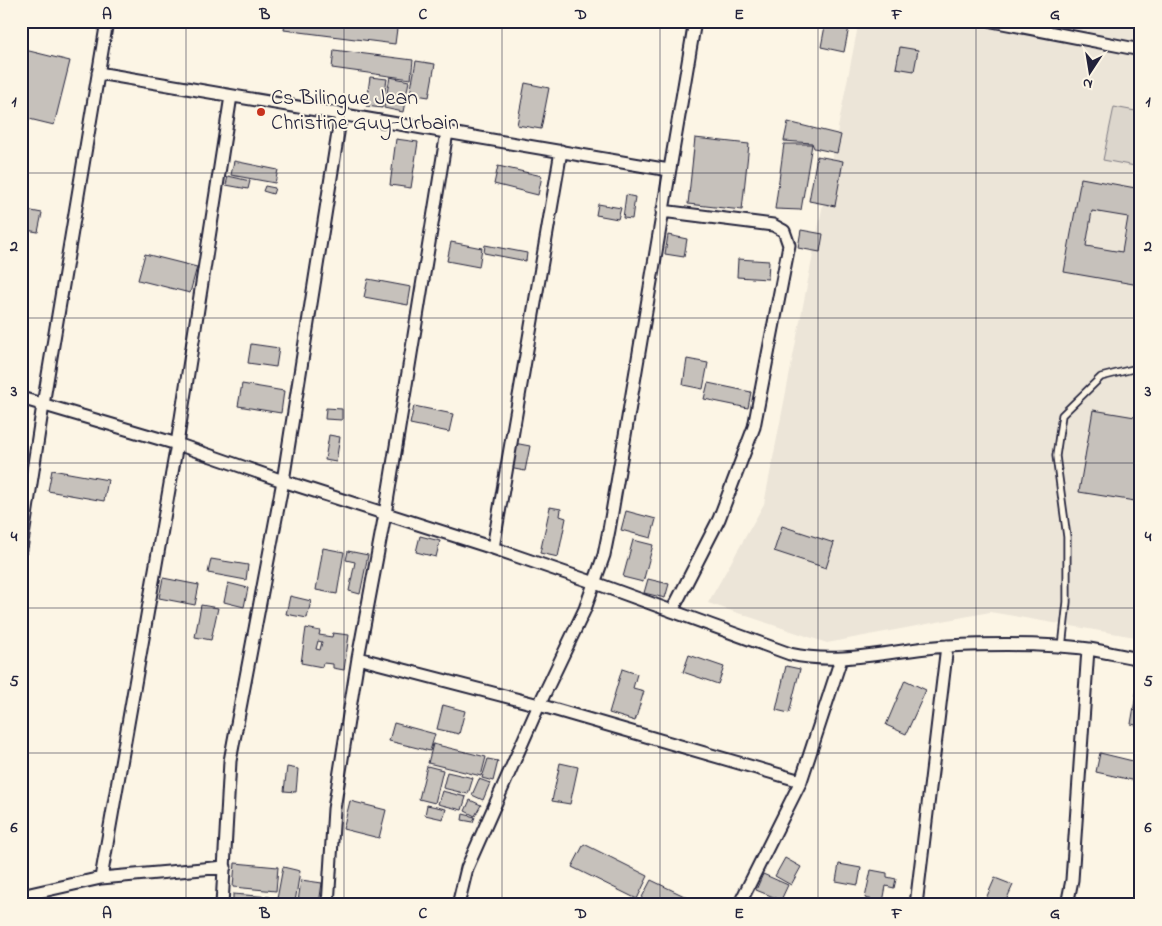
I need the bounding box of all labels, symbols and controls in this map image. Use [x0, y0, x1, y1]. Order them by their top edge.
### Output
text: A [102, 3, 112, 27]
text: B [259, 3, 271, 27]
text: C [419, 3, 428, 27]
text: D [574, 3, 587, 27]
text: E [734, 3, 744, 27]
text: F [891, 3, 903, 27]
text: G [1050, 3, 1060, 27]
north arrow [1064, 48, 1114, 98]
text: N [1081, 72, 1094, 95]
place label: Cs Bilingue Jean Christine Guy-Urbain [271, 83, 459, 141]
text: 1 [11, 90, 17, 114]
text: 1 [1145, 90, 1151, 114]
marker: Cs Bilingue Jean Christine Guy-Urbain [255, 106, 267, 118]
text: 2 [9, 235, 18, 259]
text: 2 [1143, 235, 1152, 259]
text: 3 [10, 380, 18, 404]
text: 3 [1144, 380, 1152, 404]
text: 4 [10, 525, 18, 549]
text: 4 [1144, 525, 1152, 549]
text: 5 [9, 670, 19, 694]
text: 5 [1143, 670, 1153, 694]
text: 6 [9, 816, 18, 840]
text: 6 [1143, 816, 1152, 840]
text: A [102, 902, 112, 926]
text: B [259, 902, 271, 926]
text: C [419, 902, 428, 926]
text: D [574, 902, 587, 926]
text: E [734, 902, 744, 926]
text: F [891, 902, 903, 926]
text: G [1050, 902, 1060, 926]

